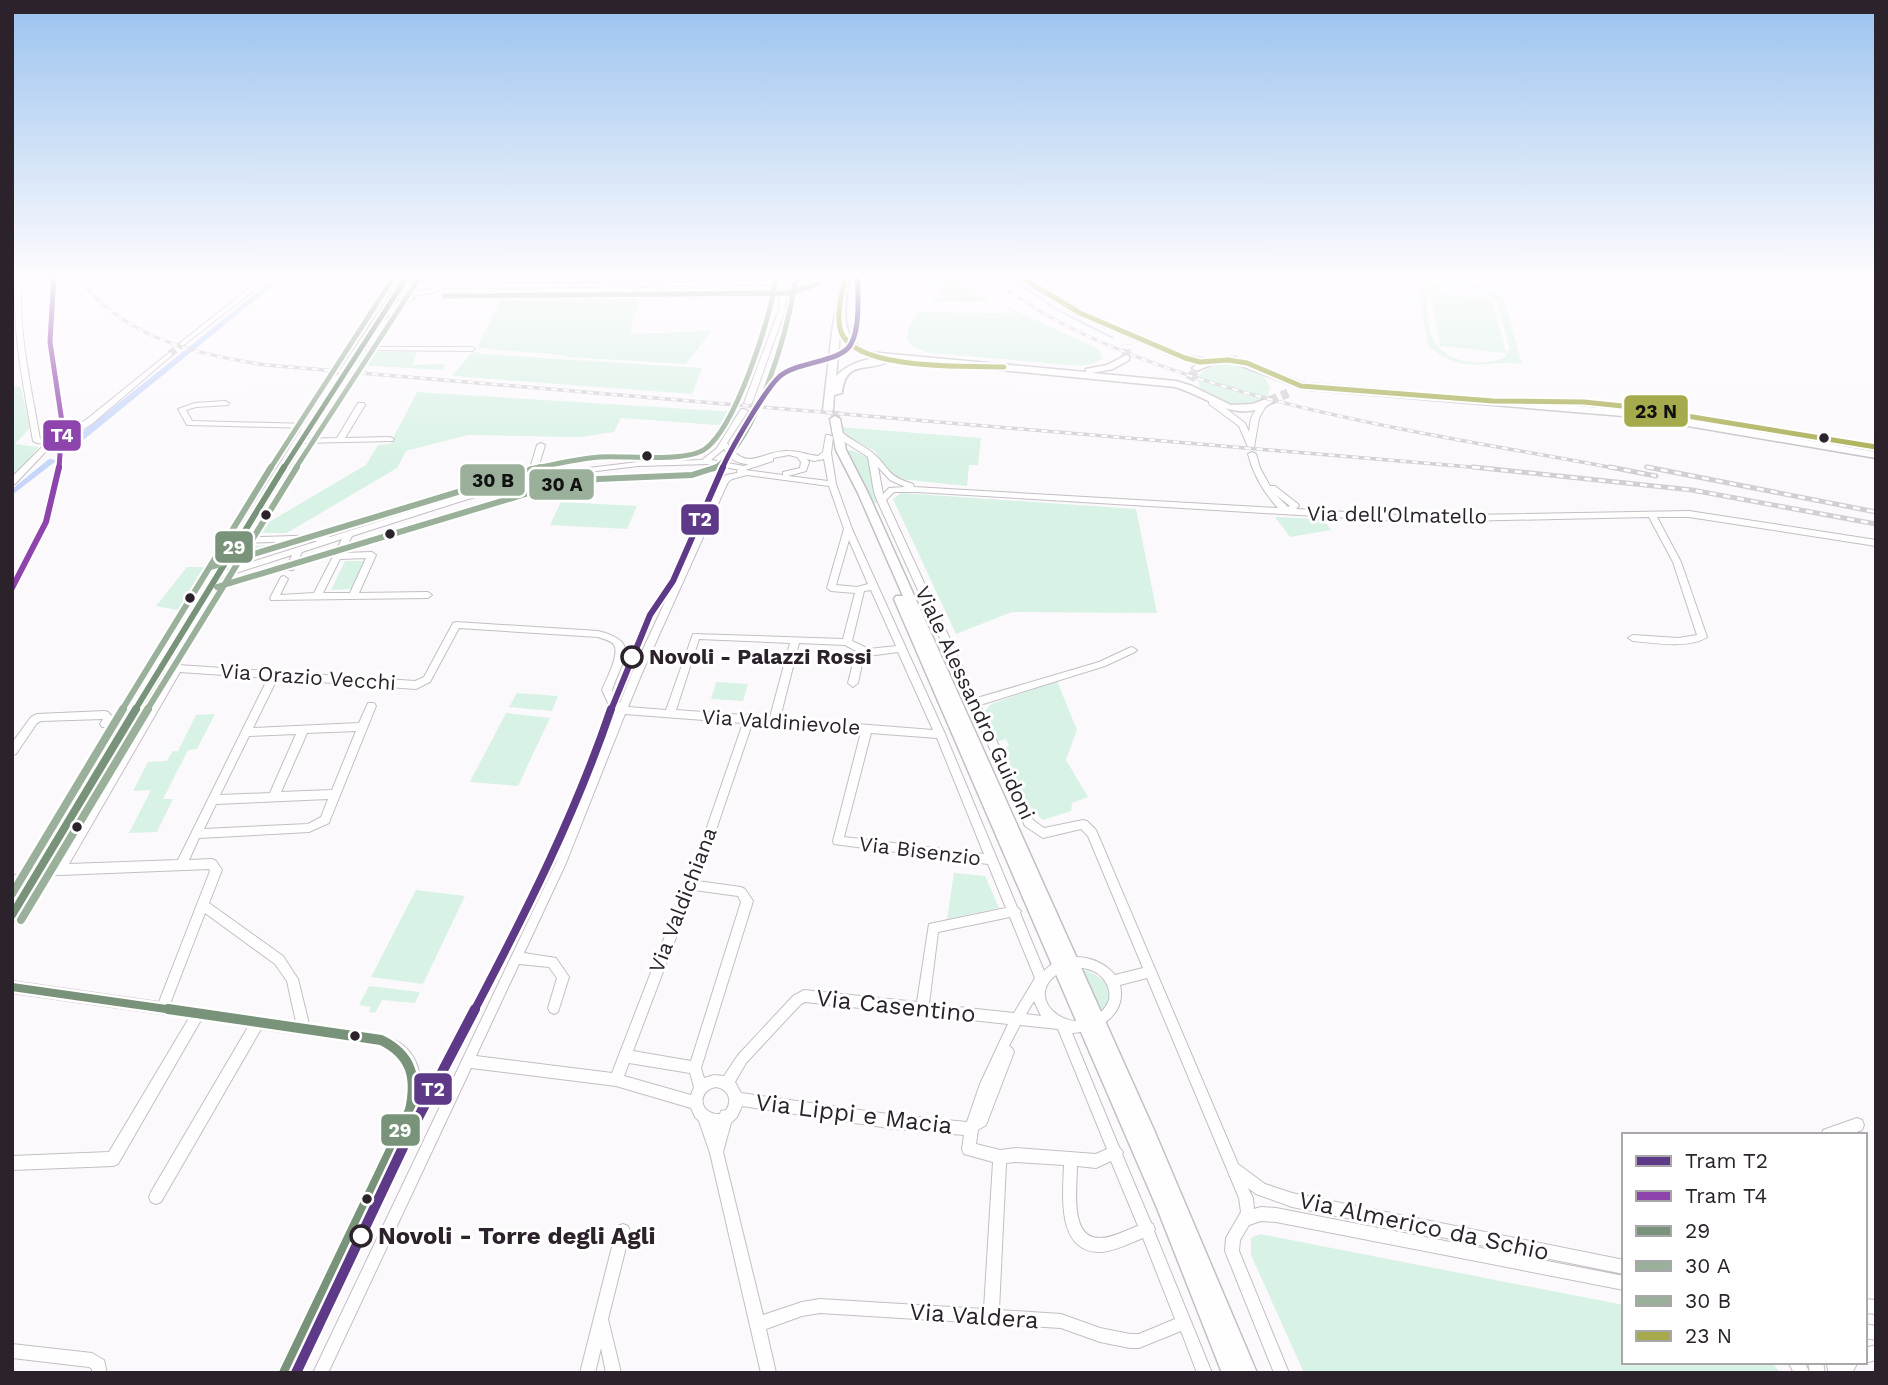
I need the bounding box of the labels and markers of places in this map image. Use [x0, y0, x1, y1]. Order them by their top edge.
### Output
unlabelled marker [1817, 431, 1831, 445]
unlabelled marker [640, 449, 654, 463]
unlabelled marker [259, 508, 273, 522]
unlabelled marker [383, 527, 397, 541]
unlabelled marker [183, 591, 197, 605]
place label: Novoli - Palazzi Rossi [649, 644, 872, 669]
marker: Novoli - Palazzi Rossi [621, 646, 643, 668]
unlabelled marker [70, 820, 84, 834]
unlabelled marker [348, 1029, 362, 1043]
unlabelled marker [360, 1192, 374, 1206]
place label: Novoli - Torre degli Agli [378, 1222, 655, 1250]
marker: Novoli - Torre degli Agli [350, 1225, 372, 1247]

